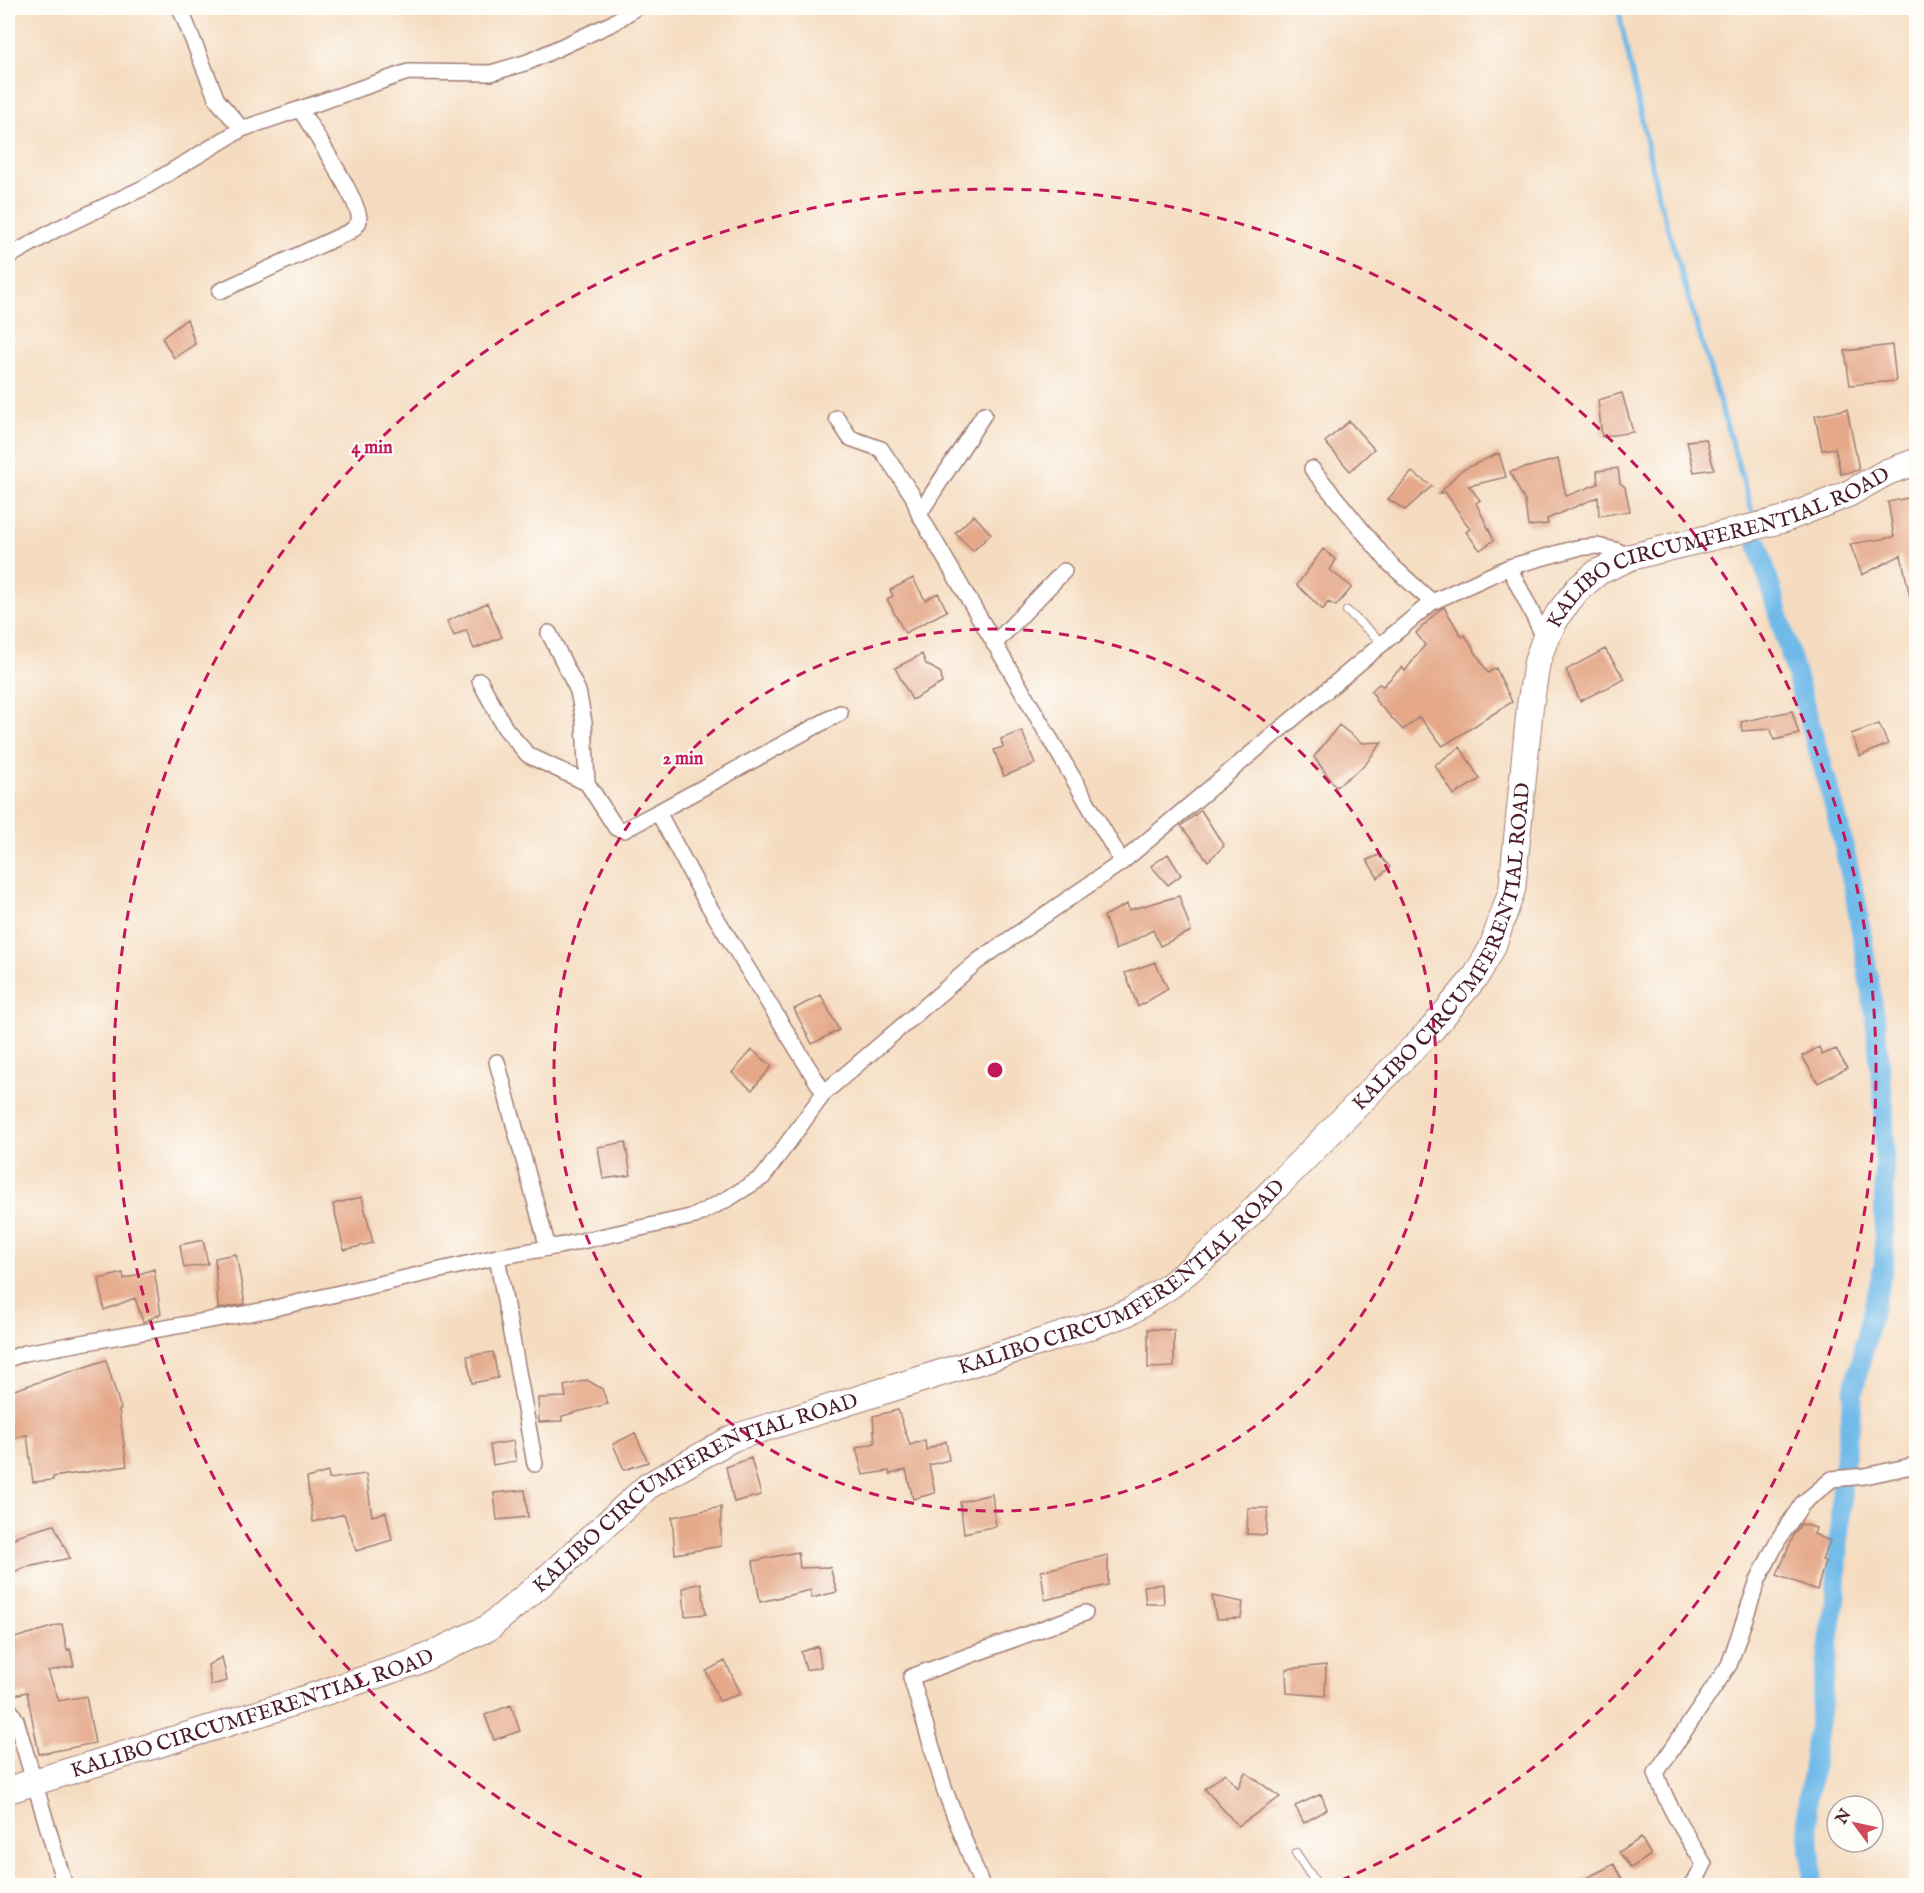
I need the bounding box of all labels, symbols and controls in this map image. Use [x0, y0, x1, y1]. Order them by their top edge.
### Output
text: 4 min [351, 437, 393, 460]
street label: KALIBO CIRCUMFERENTIAL ROAD [1541, 461, 1895, 633]
text: 2 min [663, 748, 704, 771]
street label: KALIBO CIRCUMFERENTIAL ROAD [1347, 781, 1537, 1117]
centre of rings [985, 1060, 1005, 1080]
street label: KALIBO CIRCUMFERENTIAL ROAD [955, 1174, 1291, 1382]
street label: KALIBO CIRCUMFERENTIAL ROAD [528, 1388, 862, 1600]
street label: KALIBO CIRCUMFERENTIAL ROAD [68, 1643, 439, 1785]
north arrow [1825, 1794, 1885, 1854]
text: N [1831, 1806, 1856, 1829]

